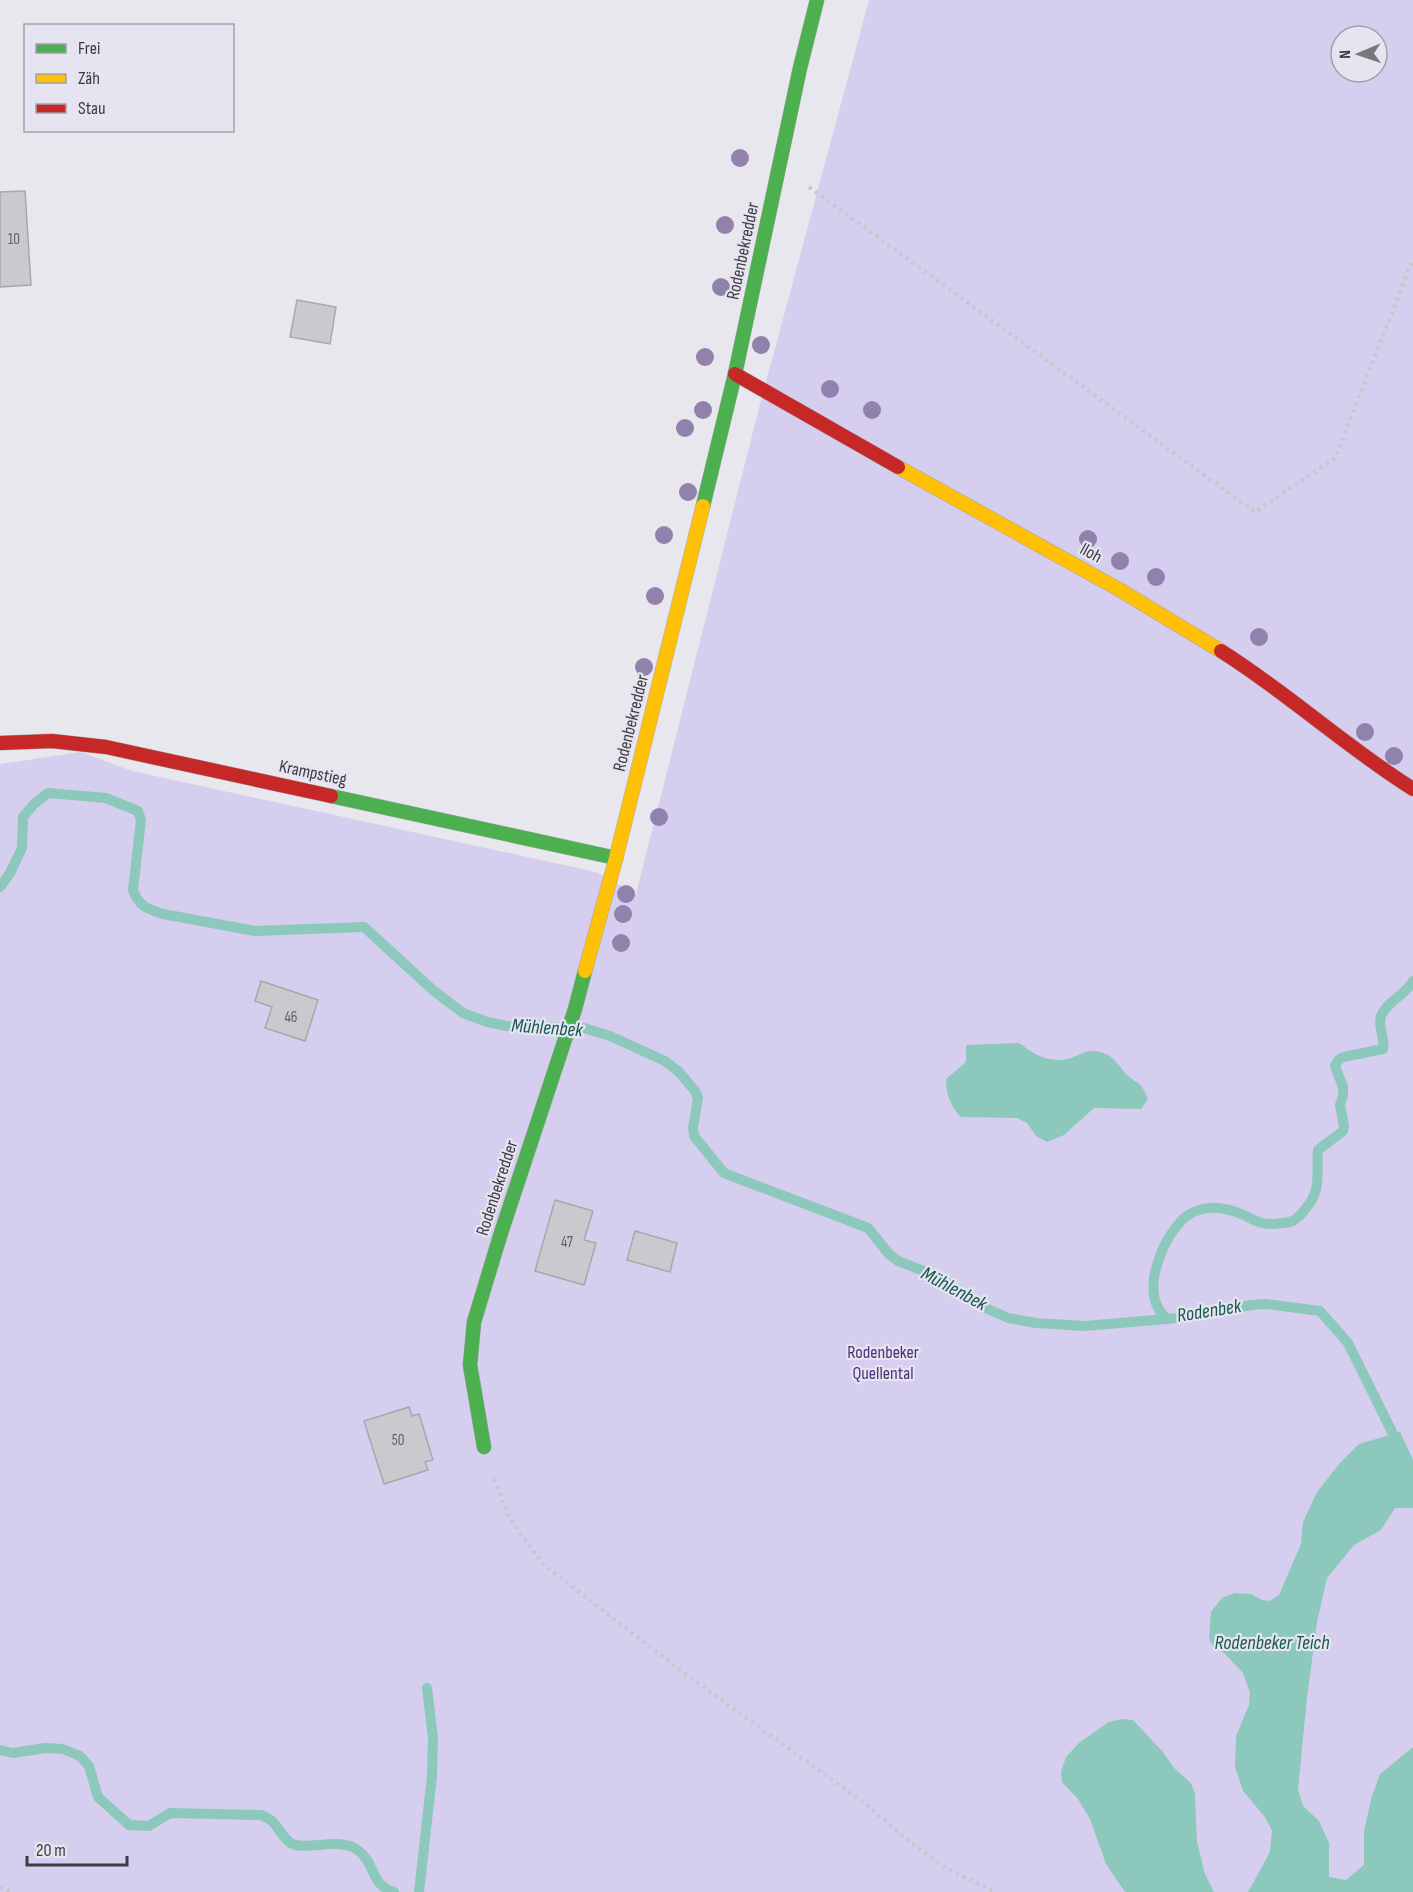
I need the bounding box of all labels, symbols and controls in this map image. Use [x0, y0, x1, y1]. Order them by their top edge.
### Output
legend [24, 24, 234, 132]
north arrow [1329, 24, 1389, 84]
text: Frei [78, 38, 100, 59]
text: N [1336, 50, 1355, 59]
text: Zäh [78, 68, 100, 89]
text: Stau [78, 98, 106, 119]
street label: Rodenbekredder [722, 200, 764, 302]
house number: 10 [8, 230, 20, 249]
street label: Iloh [1076, 538, 1106, 568]
street label: Rodenbekredder [609, 672, 653, 774]
street label: Krampstieg [277, 756, 349, 790]
house number: 46 [285, 1008, 297, 1027]
water label: Mühlenbek [511, 1014, 584, 1042]
street label: Rodenbekredder [472, 1138, 522, 1238]
house number: 47 [561, 1233, 573, 1252]
water label: Mühlenbek [917, 1262, 992, 1317]
water label: Rodenbek [1175, 1294, 1243, 1328]
park label: Rodenbeker Quellental [847, 1342, 919, 1384]
house number: 50 [392, 1431, 404, 1450]
water label: Rodenbeker Teich [1214, 1631, 1330, 1655]
scale bar [27, 1829, 128, 1867]
text: 20 m [36, 1840, 66, 1861]

